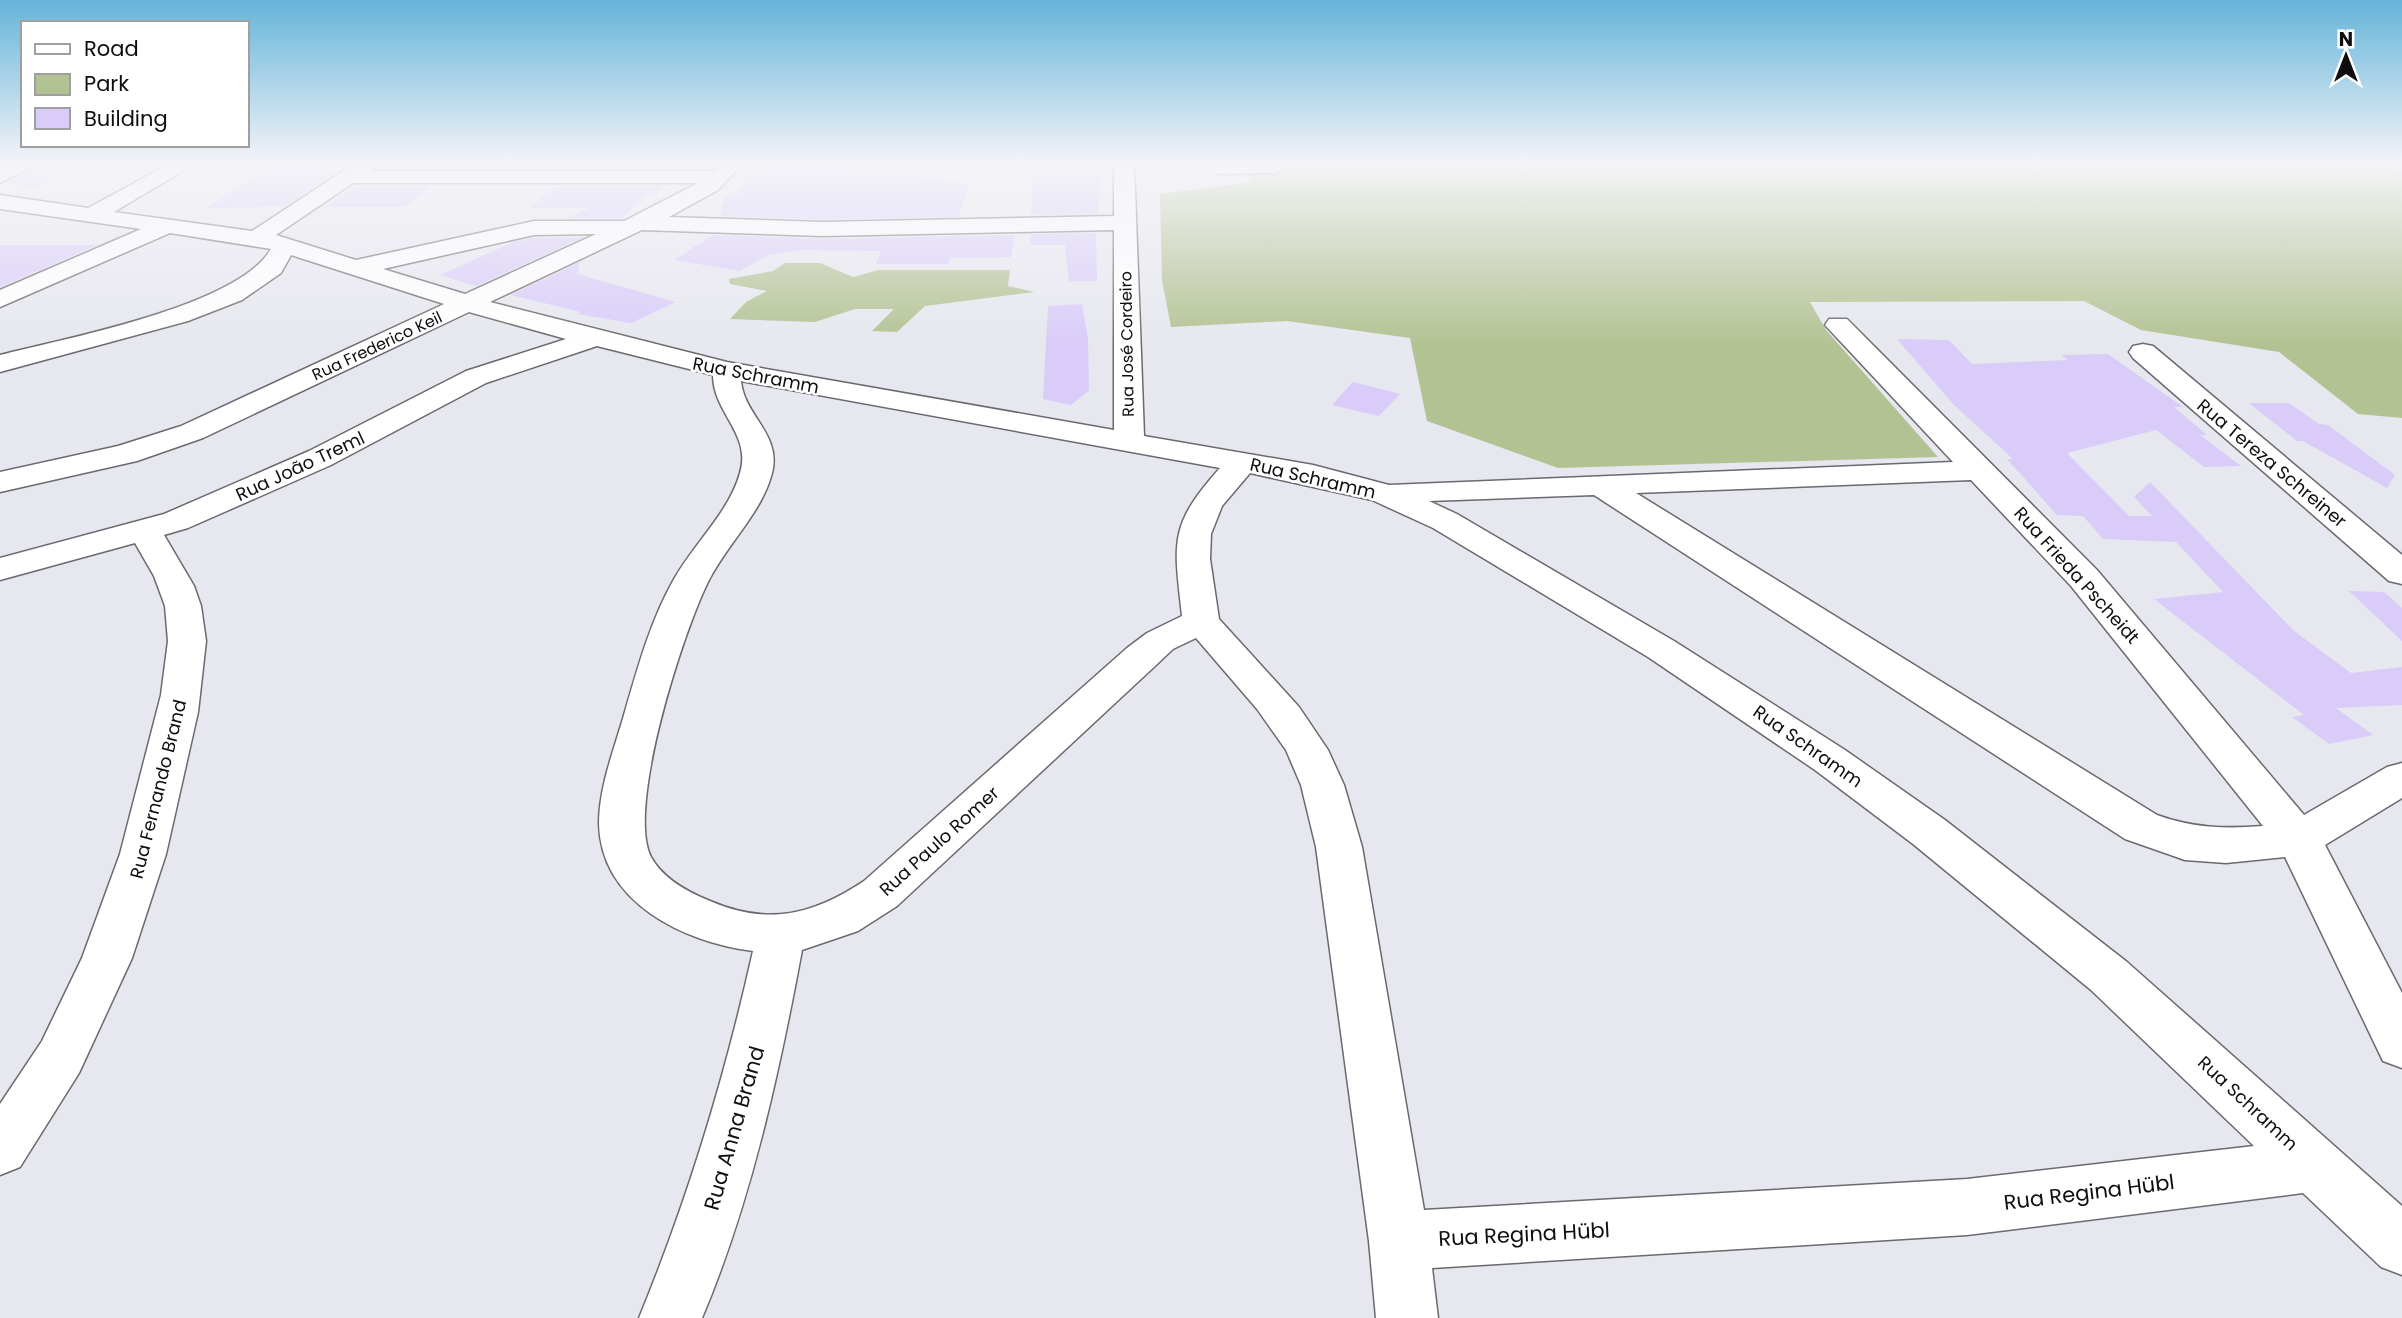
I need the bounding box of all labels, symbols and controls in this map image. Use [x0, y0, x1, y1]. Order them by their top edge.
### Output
legend [21, 21, 248, 147]
north arrow [2311, 21, 2381, 91]
text: N [2339, 26, 2353, 53]
text: Road [84, 34, 139, 63]
text: Park [84, 69, 129, 98]
text: Building [84, 104, 168, 133]
street label: Rua José Cordeiro [1114, 271, 1140, 417]
street label: Rua Frederico Keil [308, 306, 446, 386]
street label: Rua Schramm [691, 350, 821, 400]
street label: Rua Tereza Schreiner [2192, 393, 2352, 533]
street label: Rua João Treml [231, 425, 369, 507]
street label: Rua Schramm [1248, 451, 1378, 505]
street label: Rua Frieda Pscheidt [2009, 501, 2145, 649]
street label: Rua Fernando Brand [124, 697, 192, 881]
street label: Rua Schramm [1748, 699, 1868, 793]
street label: Rua Paulo Romer [874, 780, 1004, 902]
street label: Rua Anna Brand [697, 1043, 771, 1213]
street label: Rua Schramm [2193, 1050, 2303, 1156]
street label: Rua Regina Hübl [2002, 1167, 2176, 1217]
street label: Rua Regina Hübl [1437, 1215, 1611, 1253]

